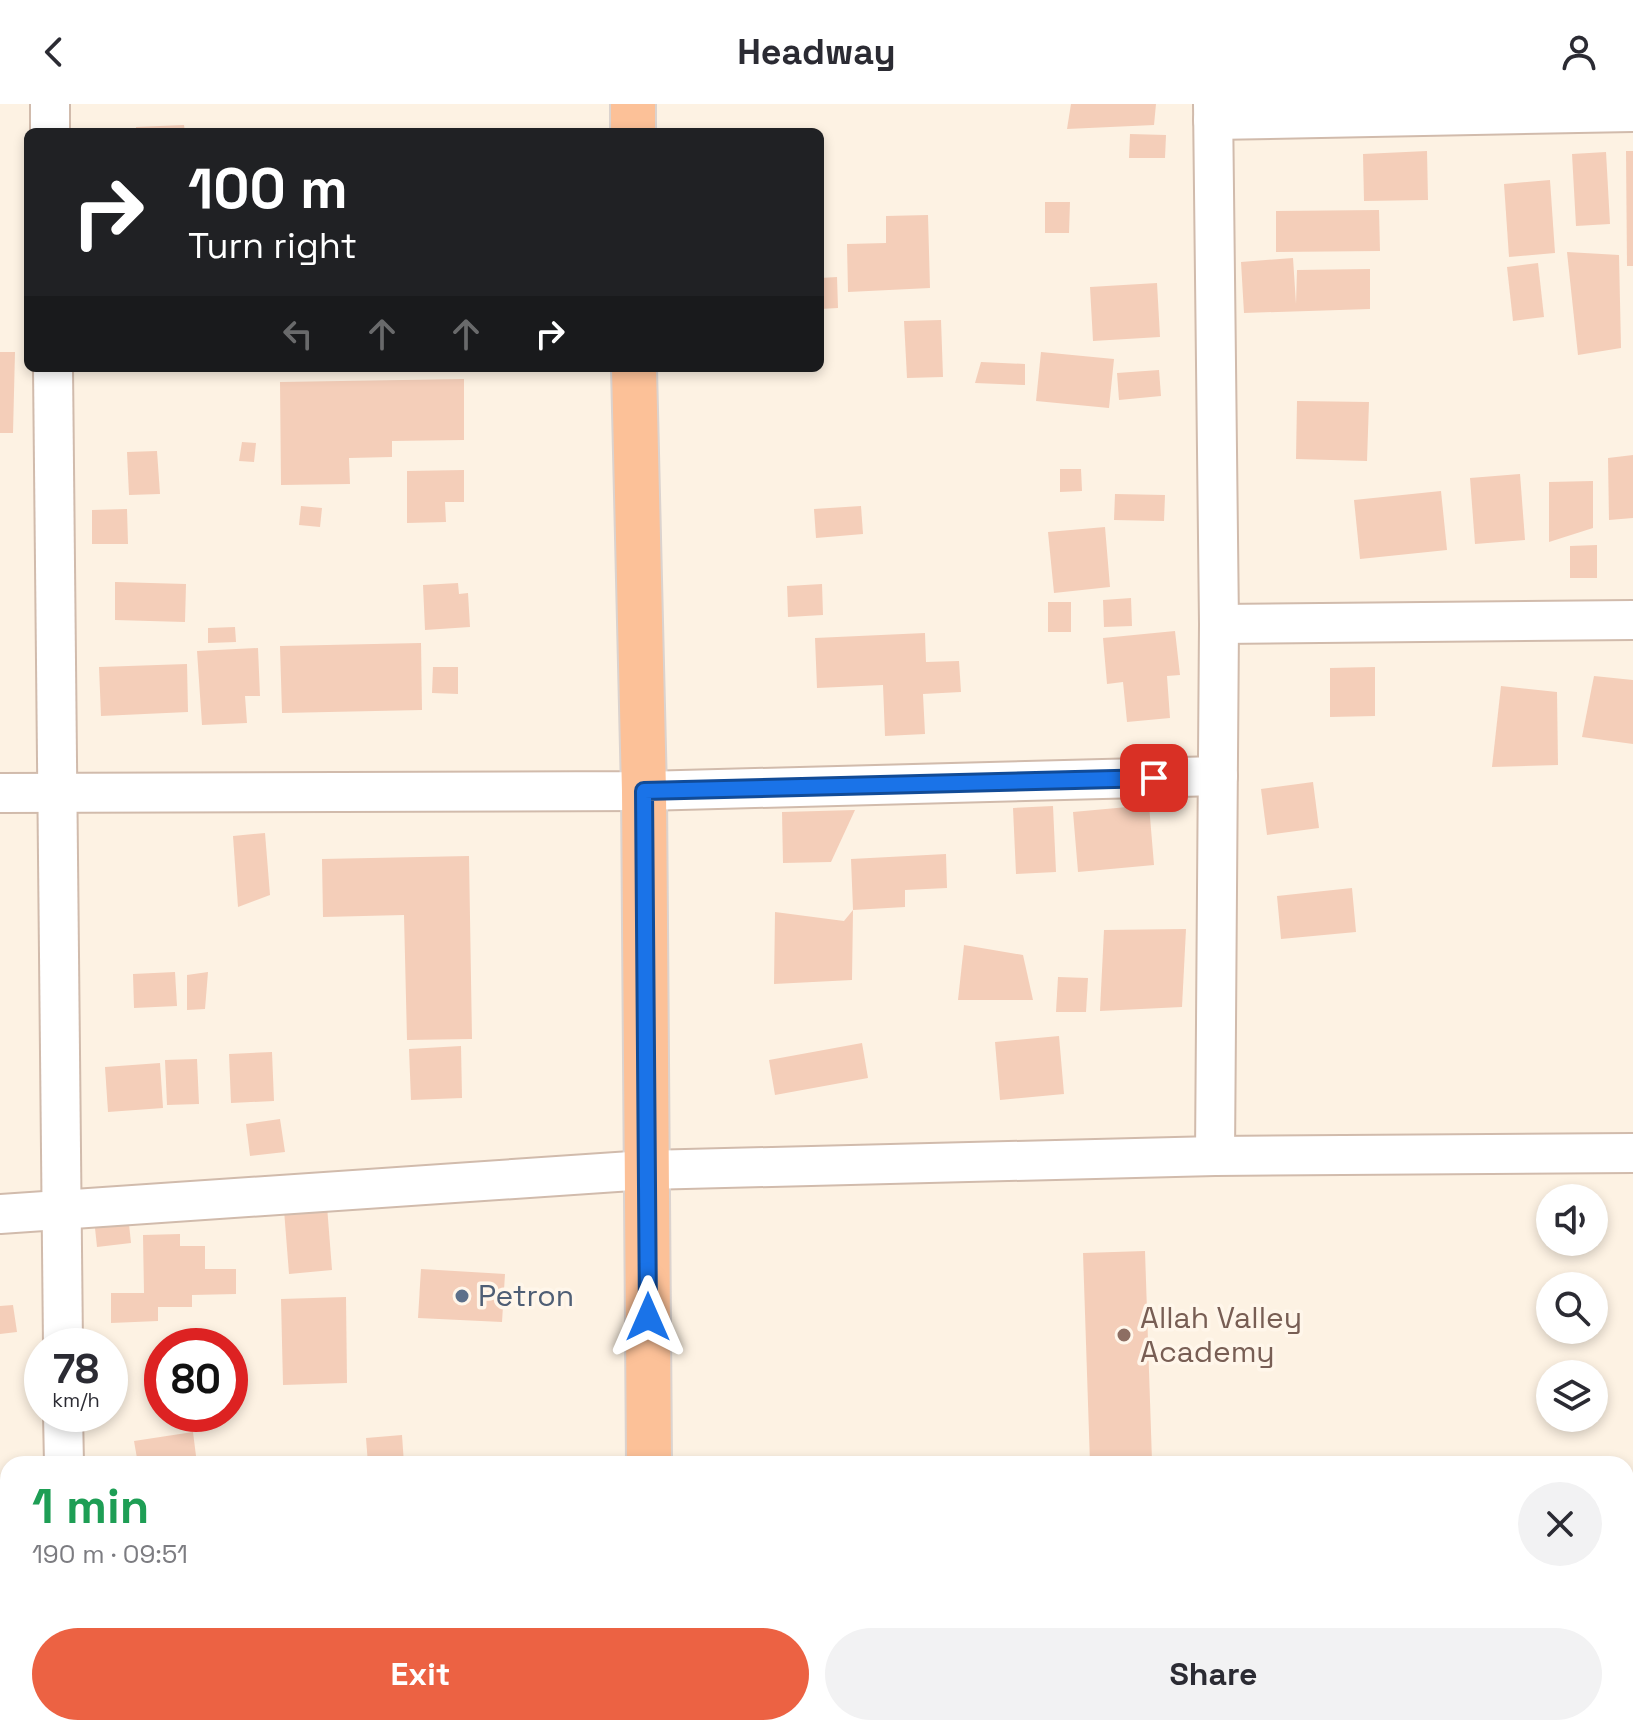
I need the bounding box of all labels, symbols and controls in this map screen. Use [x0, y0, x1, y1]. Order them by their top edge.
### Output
text: Headway [737, 29, 896, 75]
icon: back [32, 30, 76, 74]
icon: person [1557, 30, 1601, 74]
text: 100 m [188, 153, 348, 224]
icon: right [56, 160, 160, 264]
text: Turn right [188, 223, 357, 269]
icon: left [276, 312, 320, 356]
icon: ahead [360, 312, 404, 356]
icon: ahead [444, 312, 488, 356]
icon: right [528, 312, 572, 356]
pin [1120, 744, 1188, 812]
icon: arrive [1132, 756, 1176, 800]
map controls [1536, 1184, 1608, 1432]
button: sound [1536, 1184, 1608, 1256]
button: search [1536, 1272, 1608, 1344]
position arrow [606, 1275, 690, 1359]
place label: Petron [478, 1276, 574, 1315]
marker: Petron [453, 1287, 471, 1305]
place label: Allah Valley Academy [1140, 1298, 1302, 1371]
marker: Allah Valley Academy [1115, 1326, 1133, 1344]
speed limit sign: 80 [144, 1328, 248, 1432]
text: 78 [53, 1344, 99, 1395]
button: layers [1536, 1360, 1608, 1432]
text: km/h [52, 1387, 100, 1413]
text: 1 min [32, 1476, 149, 1537]
button: close [1518, 1482, 1602, 1566]
text: 190 m · 09:51 [32, 1537, 188, 1571]
button: Exit [32, 1628, 809, 1720]
button: Share [825, 1628, 1602, 1720]

